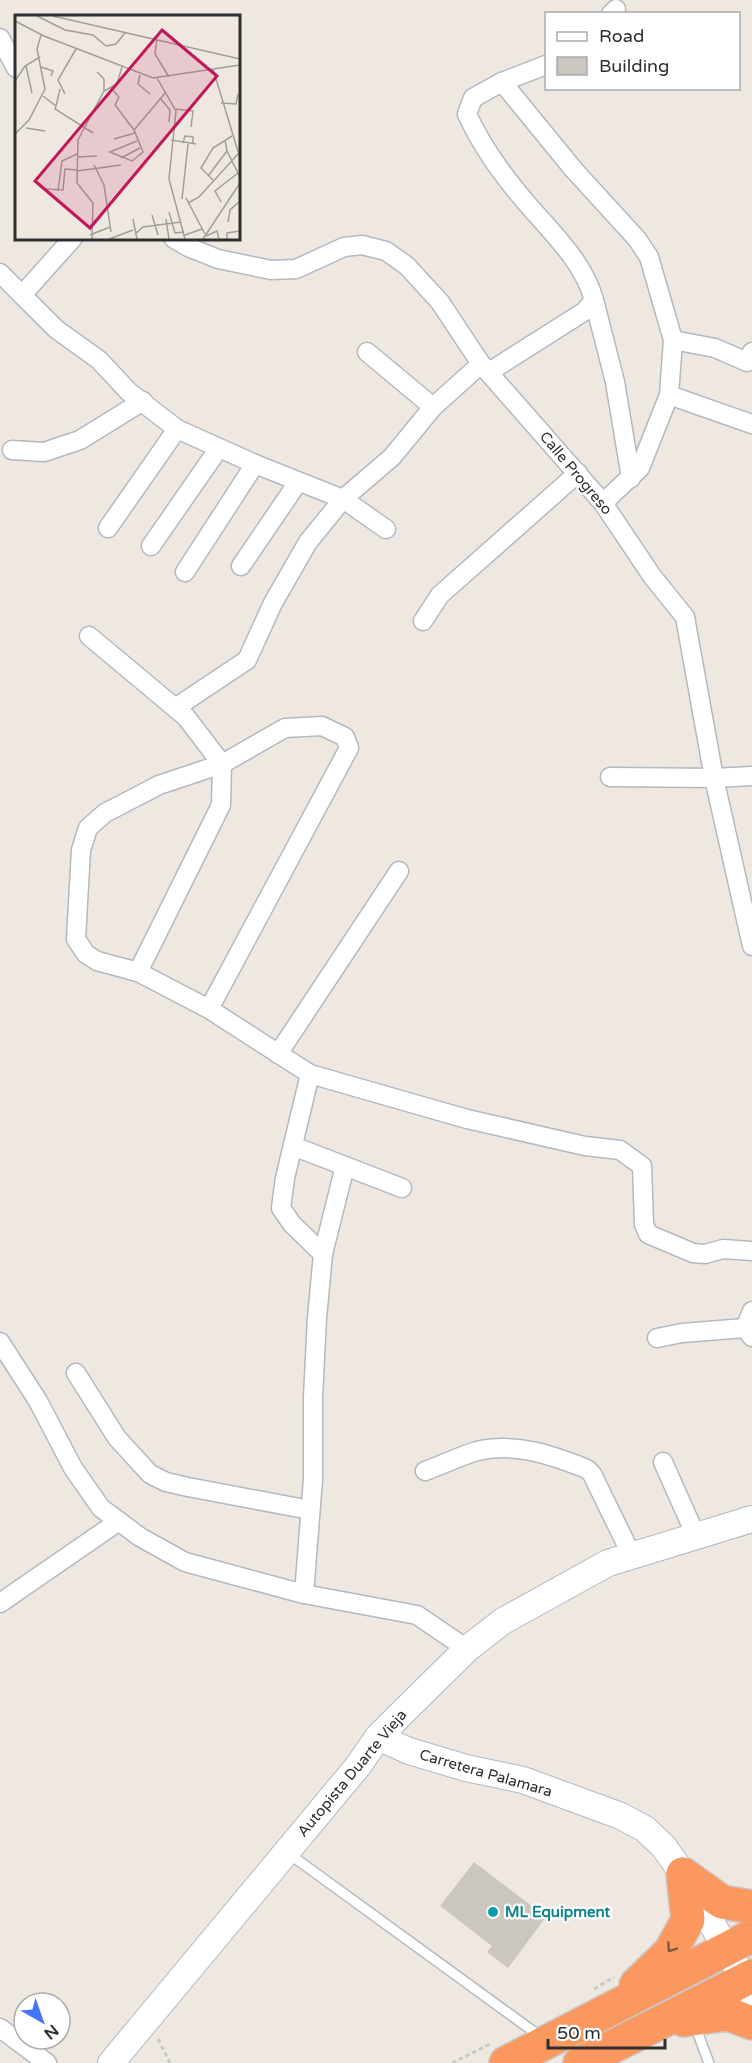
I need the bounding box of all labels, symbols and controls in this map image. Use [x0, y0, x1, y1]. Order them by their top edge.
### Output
legend [545, 12, 740, 90]
inset map [15, 15, 240, 240]
text: Road [599, 25, 644, 47]
text: Building [599, 55, 669, 77]
street label: Calle Progreso [536, 428, 616, 518]
street label: Autopista Duarte Vieja [294, 1706, 410, 1840]
street label: Carretera Palamara [417, 1745, 555, 1801]
place label: ML Equipment [505, 1903, 610, 1922]
marker: ML Equipment [486, 1905, 500, 1919]
one-way arrow [667, 1942, 678, 1953]
north arrow [12, 1991, 72, 2051]
scale bar [548, 2012, 665, 2050]
text: N [40, 2020, 62, 2044]
text: 50 m [557, 2022, 601, 2044]

